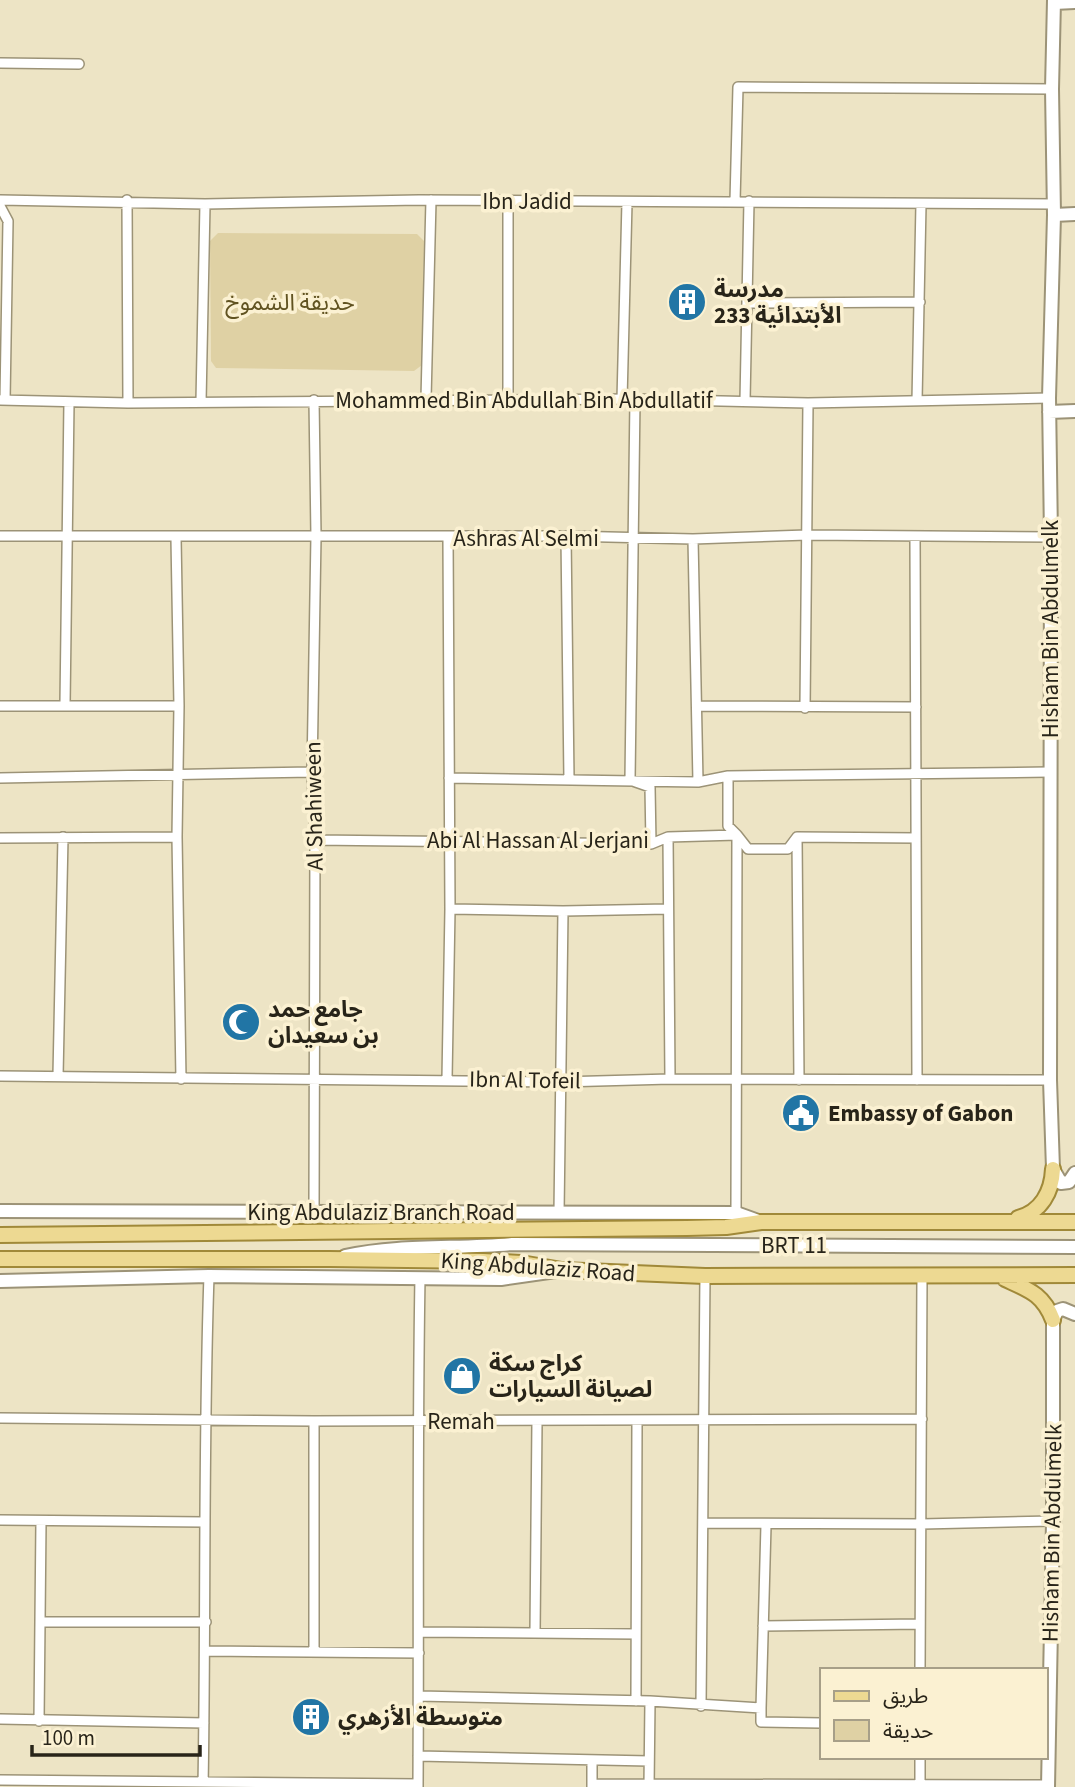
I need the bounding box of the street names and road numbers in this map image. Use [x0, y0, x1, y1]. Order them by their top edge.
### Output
street label: Ibn Jadid [482, 185, 572, 218]
street label: Mohammed Bin Abdullah Bin Abdullatif [335, 384, 714, 417]
street label: Hisham Bin Abdulmelk [1034, 519, 1067, 738]
street label: Ashras Al Selmi [453, 522, 599, 555]
street label: Al Shahiween [296, 741, 332, 871]
street label: Abi Al Hassan Al Jerjani [427, 824, 649, 857]
street label: Ibn Al Tofeil [469, 1063, 581, 1097]
street label: King Abdulaziz Branch Road [247, 1196, 515, 1229]
street label: BRT 11 [761, 1229, 827, 1262]
street label: King Abdulaziz Road [440, 1244, 636, 1290]
street label: Remah [427, 1405, 495, 1438]
street label: Hisham Bin Abdulmelk [1034, 1423, 1070, 1643]

